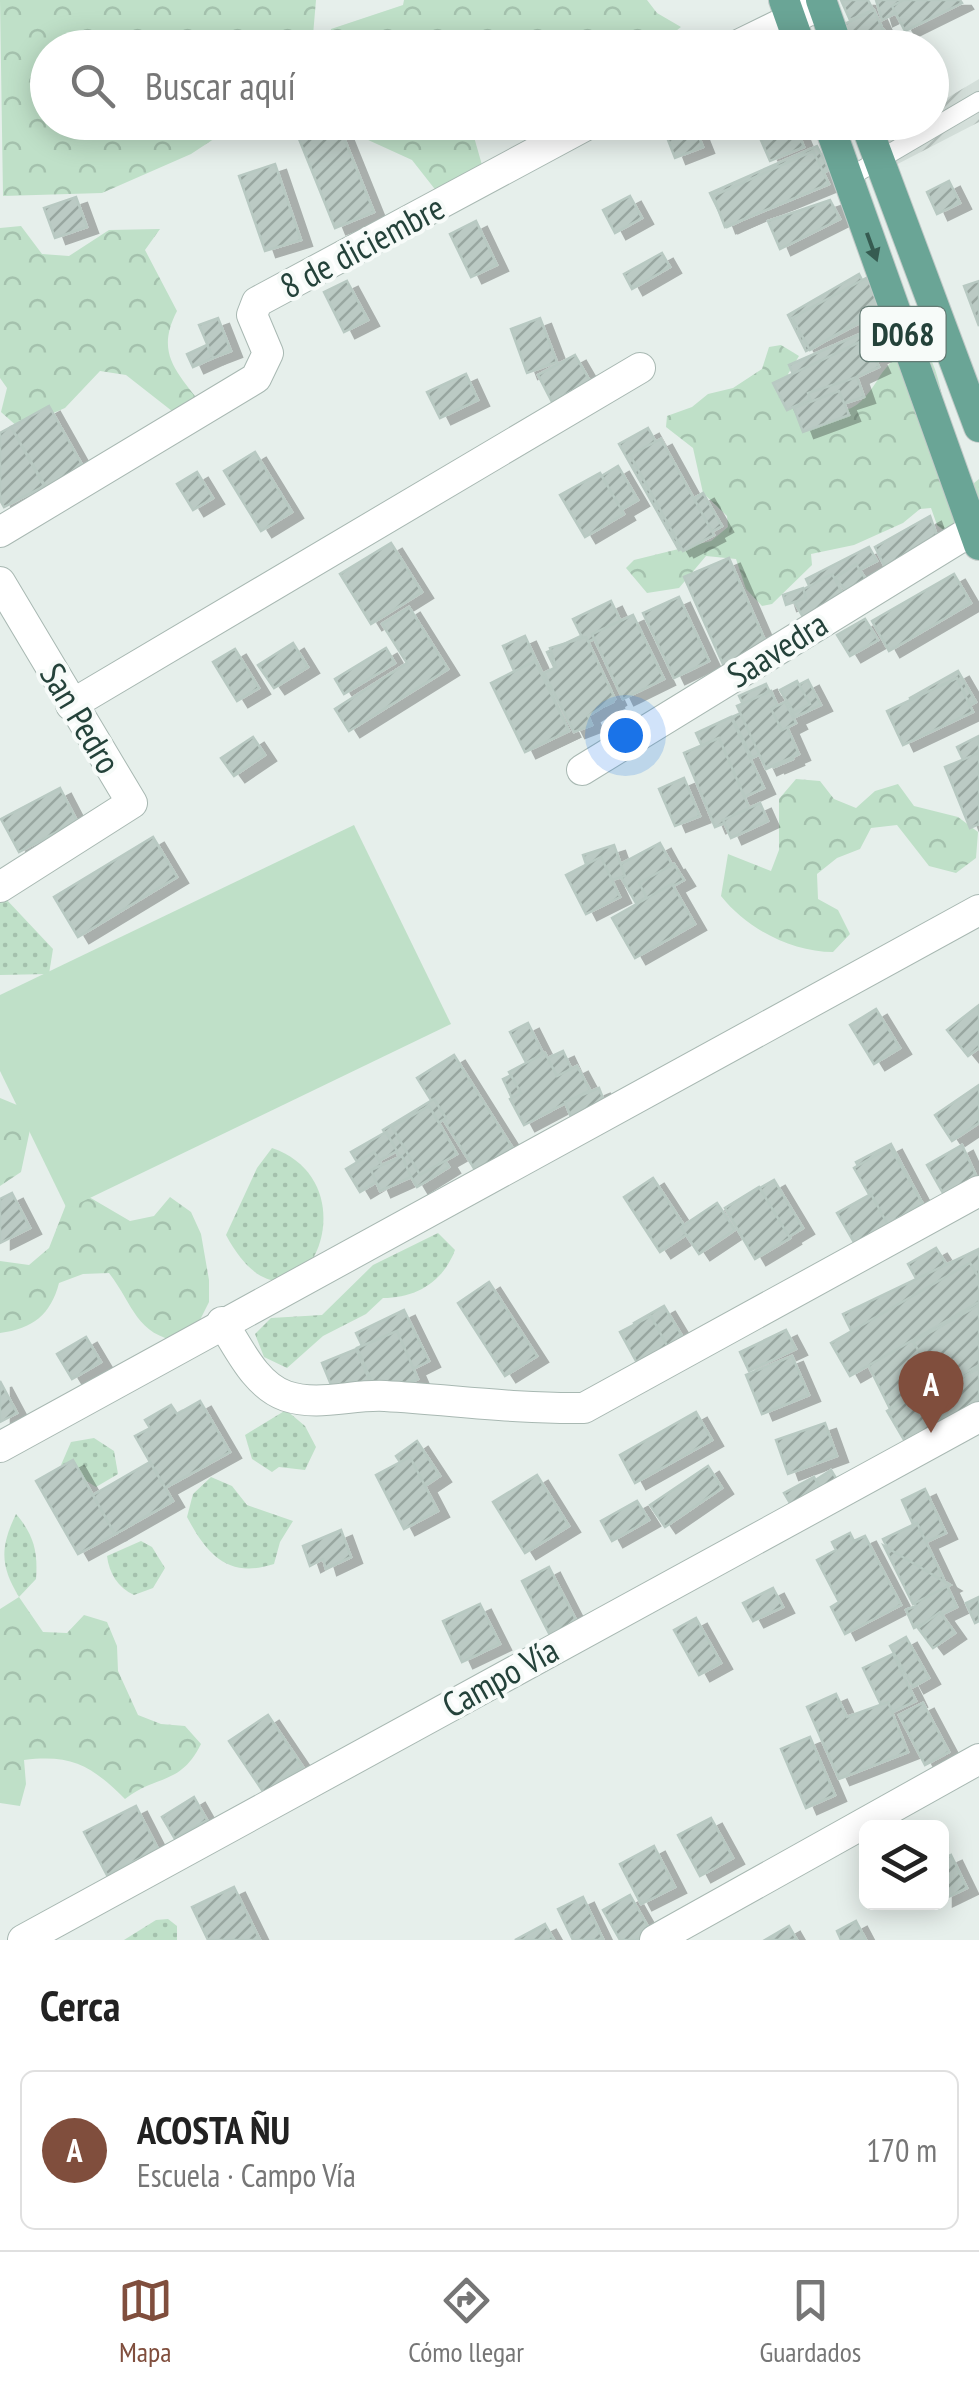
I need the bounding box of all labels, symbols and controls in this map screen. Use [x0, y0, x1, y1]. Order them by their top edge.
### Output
search box [30, 30, 949, 140]
icon: search [65, 58, 120, 113]
text: Buscar aquí [145, 61, 296, 110]
street label: 8 de diciembre [272, 184, 452, 308]
one-way arrow [865, 233, 880, 263]
road number: D068 [860, 307, 946, 361]
street label: Saavedra [718, 600, 836, 698]
street label: San Pedro [30, 654, 132, 782]
your location [600, 710, 651, 761]
pin: A [898, 1350, 964, 1433]
street label: Campo Vía [434, 1626, 566, 1728]
map controls [859, 1820, 949, 1910]
button: layers [859, 1820, 949, 1910]
text: Cerca [40, 1978, 120, 2033]
text: ACOSTA ÑU [137, 2105, 290, 2154]
text: A [66, 2129, 83, 2171]
text: 170 m [866, 2129, 937, 2171]
text: Escuela · Campo Vía [137, 2154, 356, 2196]
tab: Mapa [118, 2273, 173, 2370]
tab: Cómo llegar [408, 2273, 524, 2370]
tab: Guardados [759, 2273, 861, 2370]

